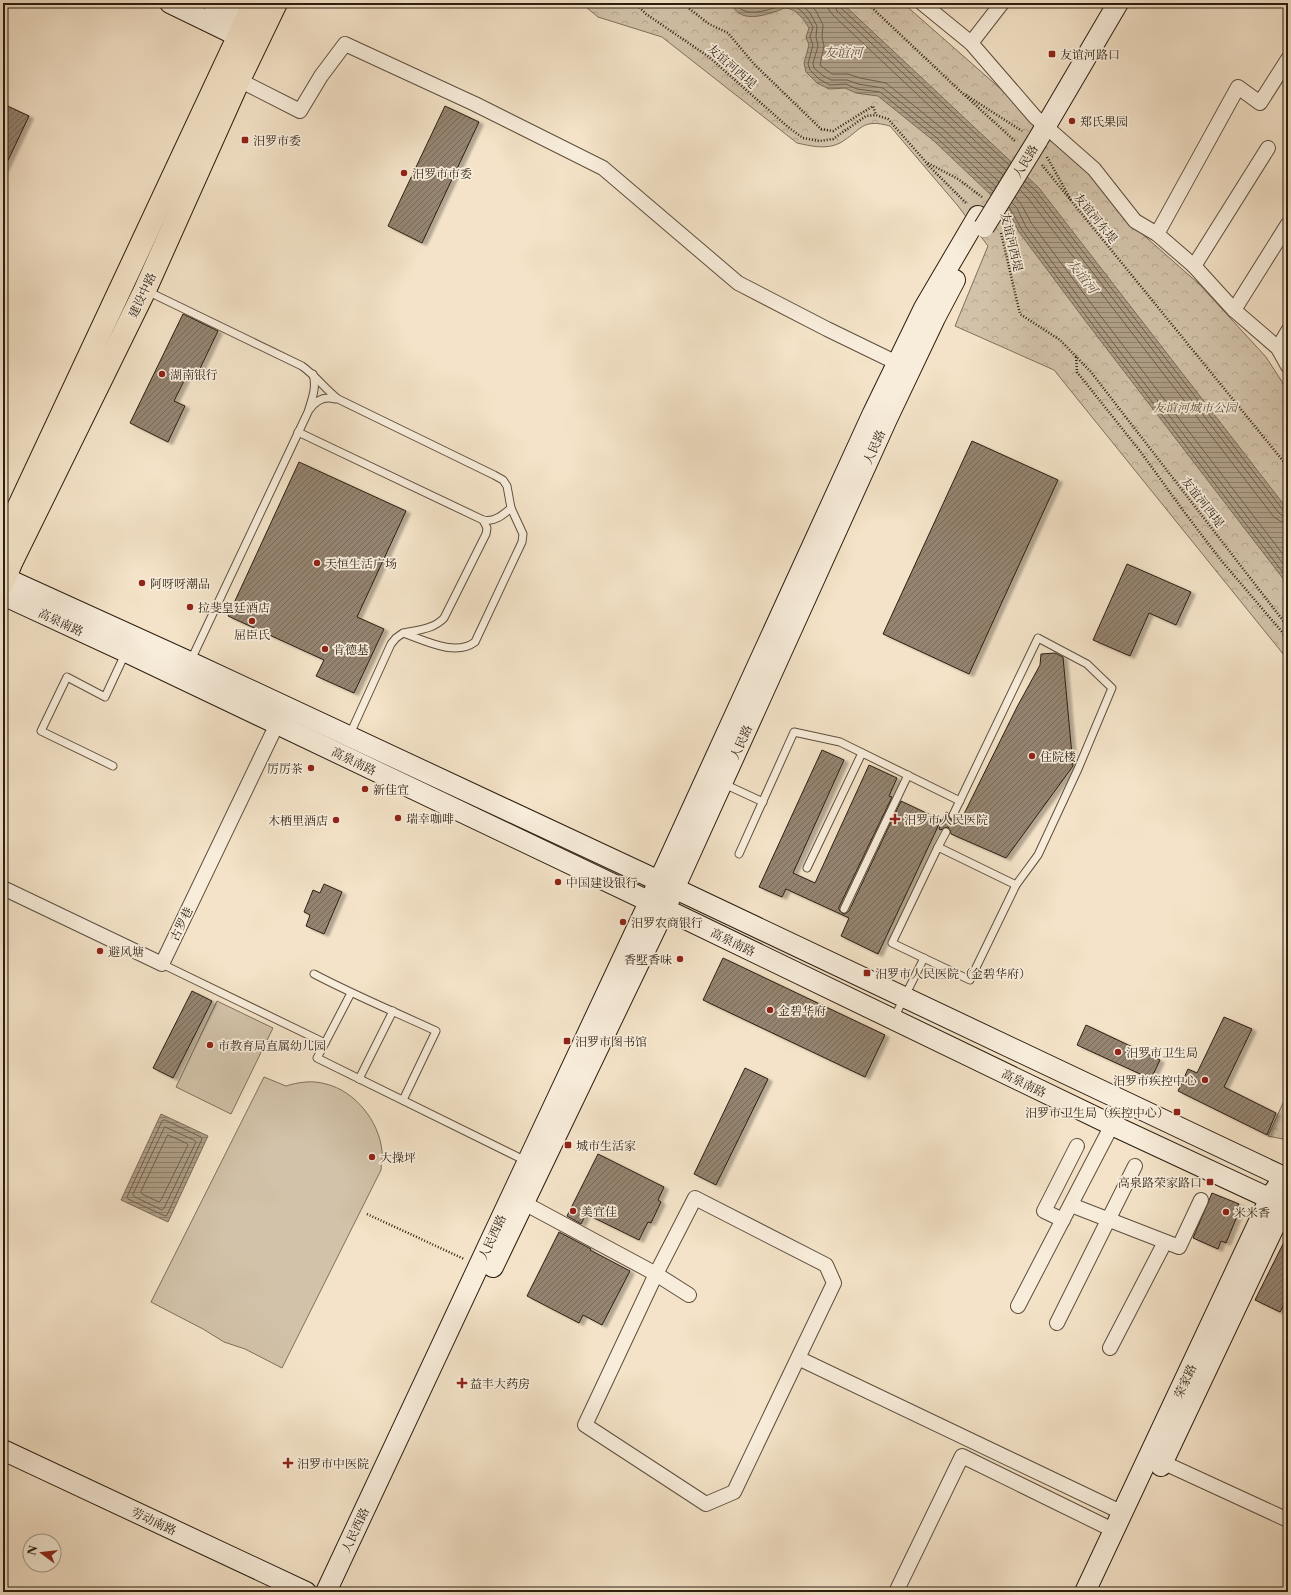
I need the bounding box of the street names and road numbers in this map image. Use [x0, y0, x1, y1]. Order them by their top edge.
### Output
street label: 友谊河西堤 [704, 41, 760, 91]
street label: 人民路 [1009, 142, 1041, 180]
street label: 友谊河东堤 [1071, 190, 1121, 246]
street label: 友谊河西堤 [998, 211, 1026, 273]
street label: 建设中路 [125, 270, 159, 320]
street label: 人民路 [860, 427, 888, 467]
street label: 友谊河西堤 [1179, 474, 1227, 530]
street label: 高泉南路 [36, 605, 86, 639]
street label: 人民路 [727, 722, 755, 762]
street label: 高泉南路 [329, 744, 379, 778]
street label: 古罗巷 [166, 905, 196, 943]
street label: 高泉南路 [708, 925, 758, 959]
street label: 高泉南路 [999, 1066, 1049, 1100]
street label: 人民西路 [475, 1212, 509, 1262]
street label: 荣家路 [1171, 1362, 1199, 1400]
street label: 劳动南路 [129, 1504, 179, 1538]
street label: 人民西路 [338, 1505, 372, 1555]

